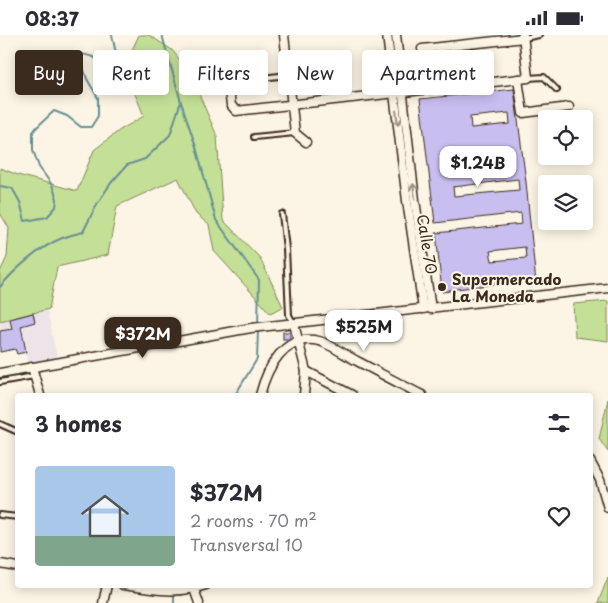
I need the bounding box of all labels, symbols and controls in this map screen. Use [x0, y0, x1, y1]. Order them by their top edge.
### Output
text: 08:37 [25, 4, 79, 32]
chip: Buy [15, 50, 83, 95]
chip: Rent [93, 50, 169, 95]
chip: Filters [179, 50, 268, 95]
chip: New [278, 50, 352, 95]
chip: Apartment [362, 50, 494, 95]
one-way arrow [392, 110, 402, 126]
map controls [538, 110, 593, 230]
button: locate [538, 110, 593, 165]
pin: $1.24B [437, 145, 519, 188]
text: $1.24B [450, 150, 506, 174]
button: layers [538, 175, 593, 230]
one-way arrow [409, 183, 419, 199]
street label: Calle 70 [412, 212, 444, 276]
place label: Supermercado La Moneda [452, 267, 562, 307]
marker: Supermercado La Moneda [436, 281, 448, 293]
pin: $525M [329, 309, 399, 352]
text: $525M [336, 314, 392, 338]
pin: $372M [108, 317, 178, 359]
text: $372M [115, 321, 171, 345]
text: 3 homes [35, 407, 122, 439]
icon: filters [545, 409, 573, 437]
text: $372M [190, 476, 263, 508]
icon: home [75, 486, 135, 546]
icon: heart [545, 502, 573, 530]
text: 2 rooms · 70 m² [190, 508, 317, 532]
text: Transversal 10 [190, 532, 303, 556]

